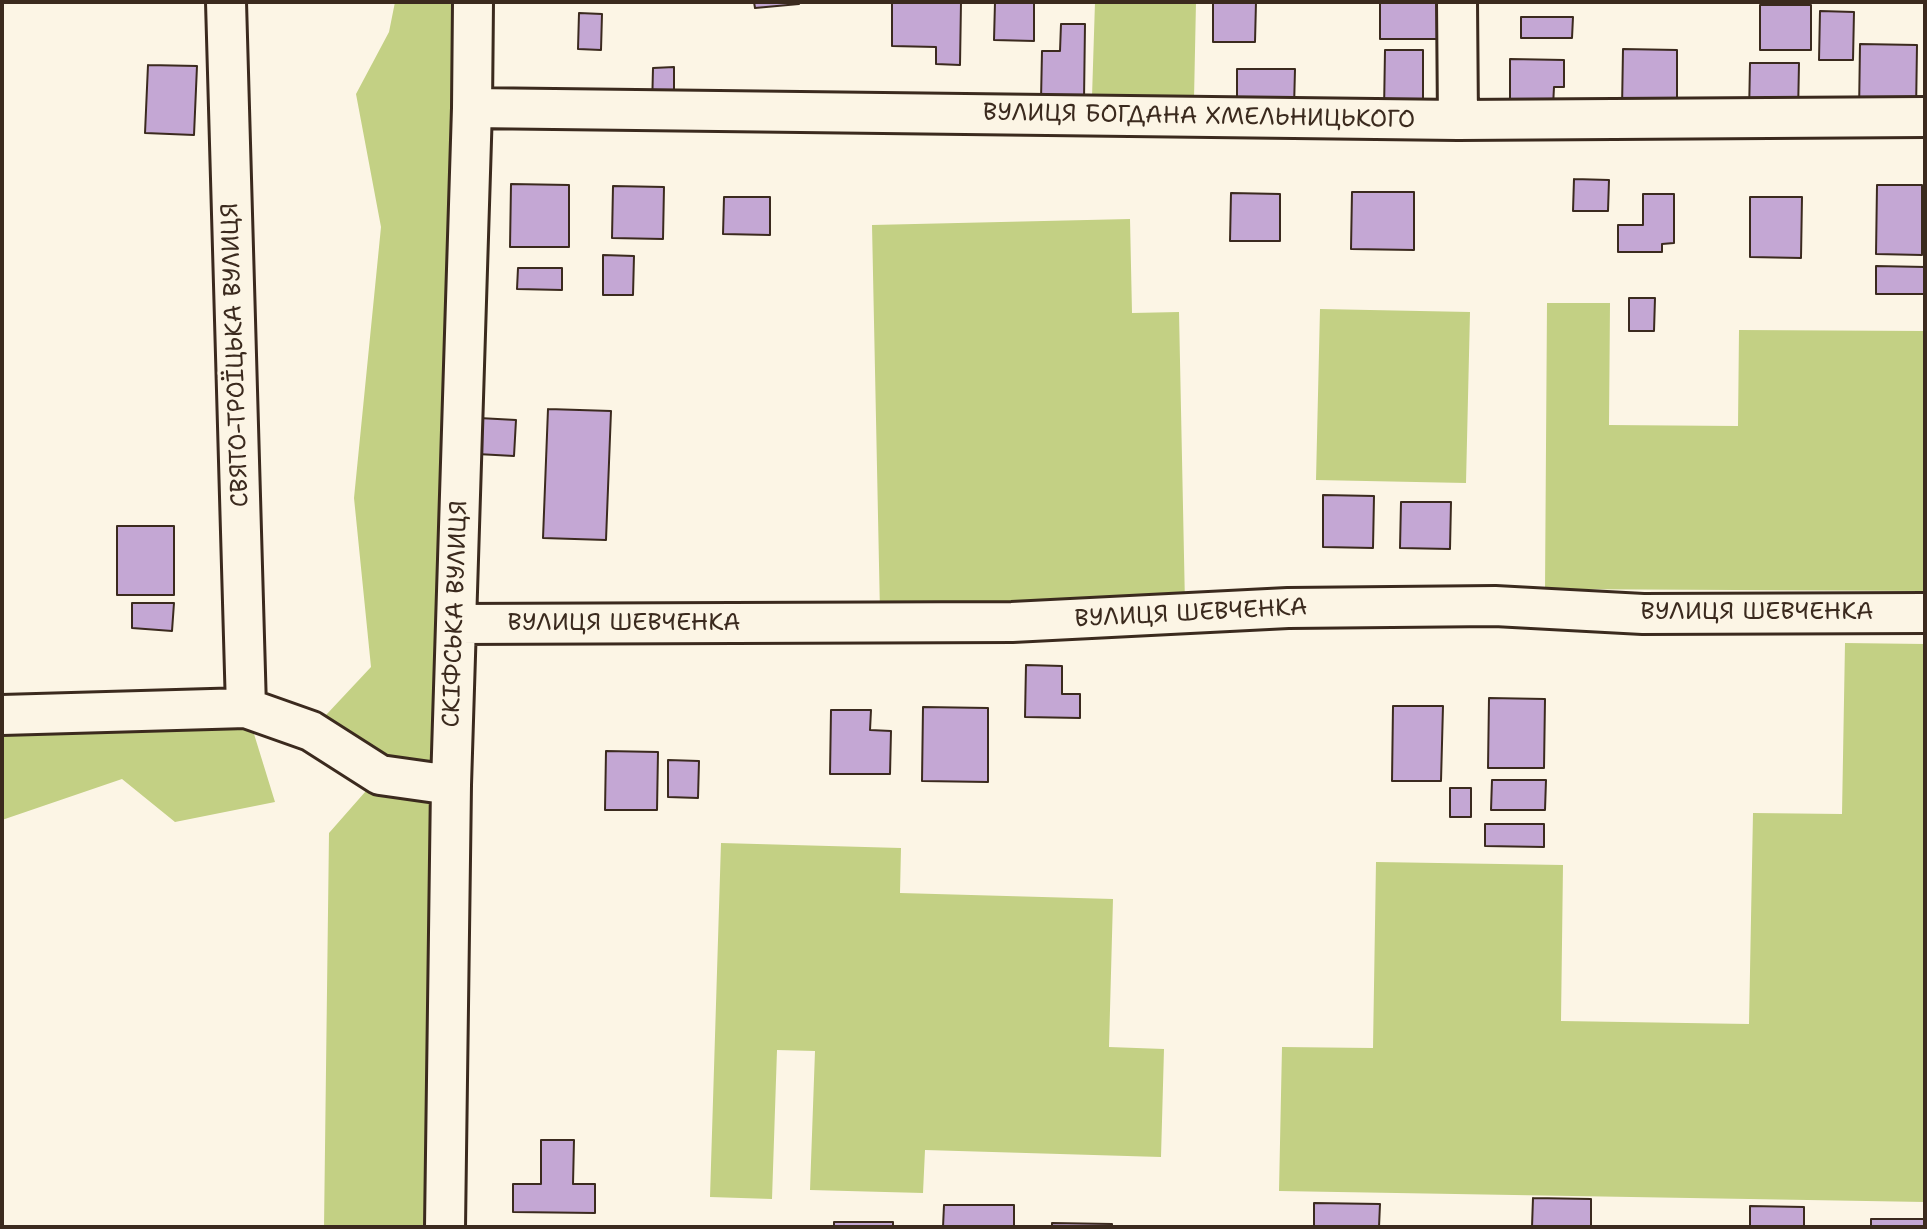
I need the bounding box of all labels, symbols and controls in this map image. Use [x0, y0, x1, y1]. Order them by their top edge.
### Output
street label: ВУЛИЦЯ БОГДАНА ХМЕЛЬНИЦЬКОГО [983, 99, 1415, 135]
street label: СВЯТО-ТРОЇЦЬКА ВУЛИЦЯ [216, 202, 256, 508]
street label: СКІФСЬКА ВУЛИЦЯ [438, 500, 474, 728]
street label: ВУЛИЦЯ ШЕВЧЕНКА [1074, 594, 1308, 634]
street label: ВУЛИЦЯ ШЕВЧЕНКА [1640, 599, 1874, 627]
street label: ВУЛИЦЯ ШЕВЧЕНКА [507, 610, 741, 638]

